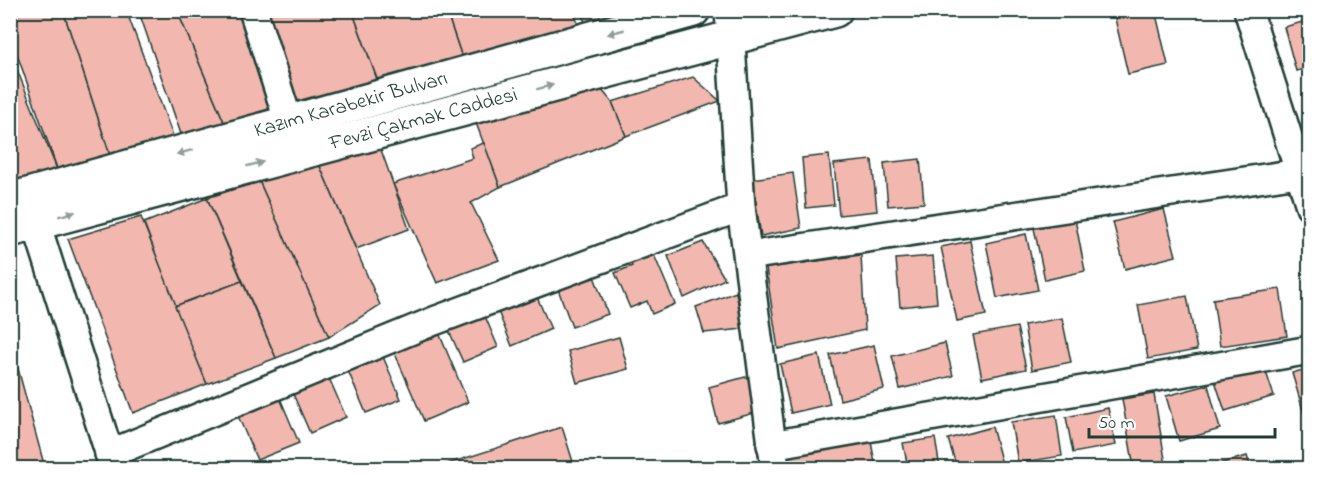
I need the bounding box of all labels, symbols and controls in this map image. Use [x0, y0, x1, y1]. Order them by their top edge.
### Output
one-way arrow [607, 28, 625, 37]
street label: Kazım Karabekir Bulvarı [251, 64, 451, 146]
street label: Fevzi Çakmak Caddesi [325, 80, 521, 159]
one-way arrow [536, 81, 554, 91]
one-way arrow [176, 147, 194, 157]
one-way arrow [246, 159, 264, 168]
one-way arrow [58, 209, 76, 219]
scale bar [1089, 401, 1275, 439]
text: 50 m [1098, 411, 1135, 437]

